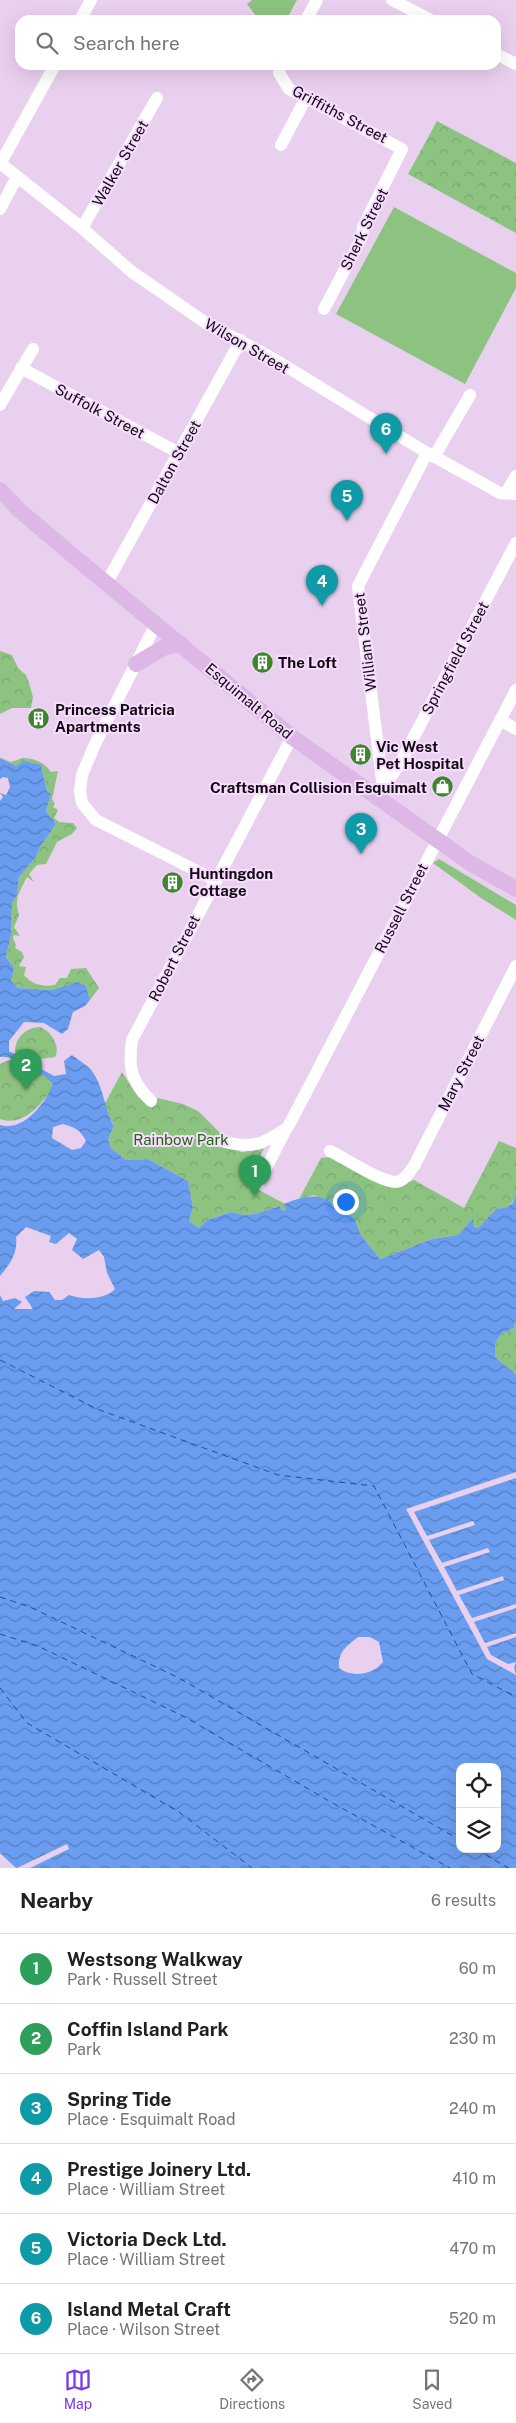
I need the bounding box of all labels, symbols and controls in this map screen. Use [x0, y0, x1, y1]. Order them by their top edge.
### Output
search box [15, 15, 501, 70]
icon: search [33, 29, 61, 57]
text: Search here [73, 32, 180, 54]
street label: Griffiths Street [290, 82, 391, 146]
street label: Walker Street [89, 117, 152, 209]
street label: Sherk Street [337, 185, 391, 273]
street label: Wilson Street [202, 315, 292, 377]
street label: Suffolk Street [52, 380, 148, 442]
pin: 6 [370, 413, 402, 454]
street label: Dalton Street [144, 417, 204, 507]
pin: 5 [331, 480, 363, 521]
pin: 4 [306, 565, 338, 606]
street label: William Street [350, 591, 379, 692]
street label: Springfield Street [418, 598, 492, 717]
building icon: The Loft [250, 650, 274, 674]
place label: The Loft [278, 654, 337, 671]
street label: Esquimalt Road [202, 660, 296, 742]
place label: Princess Patricia Apartments [55, 701, 175, 735]
building icon: Princess Patricia Apartments [27, 706, 51, 730]
place label: Vic West Pet Hospital [376, 738, 464, 772]
building icon: Vic West Pet Hospital [348, 743, 372, 767]
shop icon: Craftsman Collision Esquimalt [431, 775, 455, 799]
place label: Craftsman Collision Esquimalt [210, 779, 427, 796]
pin: 3 [345, 813, 377, 854]
street label: Russell Street [371, 860, 431, 956]
place label: Huntingdon Cottage [189, 865, 273, 899]
building icon: Huntingdon Cottage [161, 870, 185, 894]
street label: Robert Street [145, 912, 203, 1004]
street label: Mary Street [435, 1032, 487, 1114]
pin: 2 [10, 1049, 42, 1090]
park label: Rainbow Park [133, 1131, 229, 1148]
pin: 1 [239, 1155, 271, 1196]
your location [333, 1189, 359, 1215]
map controls [456, 1763, 501, 1853]
button: locate [456, 1763, 501, 1808]
button: layers [456, 1808, 501, 1853]
text: Nearby [20, 1888, 93, 1913]
text: 6 results [431, 1891, 496, 1910]
text: Westsong Walkway [67, 1948, 243, 1970]
text: 1 [33, 1959, 39, 1978]
text: 60 m [459, 1959, 496, 1978]
text: Park · Russell Street [67, 1970, 218, 1989]
text: Coffin Island Park [67, 2018, 228, 2040]
text: 2 [31, 2029, 41, 2048]
text: 230 m [449, 2029, 496, 2048]
text: Park [67, 2040, 101, 2059]
text: Spring Tide [67, 2088, 171, 2110]
text: 3 [31, 2099, 41, 2118]
text: 240 m [449, 2099, 496, 2118]
text: Place · Esquimalt Road [67, 2110, 236, 2129]
text: Prestige Joinery Ltd. [67, 2158, 251, 2180]
text: 4 [31, 2169, 41, 2188]
text: 410 m [452, 2169, 496, 2188]
text: Place · William Street [67, 2180, 225, 2199]
text: Victoria Deck Ltd. [67, 2228, 227, 2250]
text: 5 [31, 2239, 41, 2258]
text: 470 m [449, 2239, 496, 2258]
text: Place · William Street [67, 2250, 225, 2269]
text: Island Metal Craft [67, 2298, 231, 2320]
text: 6 [31, 2309, 41, 2328]
text: 520 m [449, 2309, 496, 2328]
text: Place · Wilson Street [67, 2320, 220, 2339]
tab: Map [64, 2366, 92, 2412]
tab: Directions [219, 2366, 285, 2412]
tab: Saved [412, 2366, 452, 2412]

